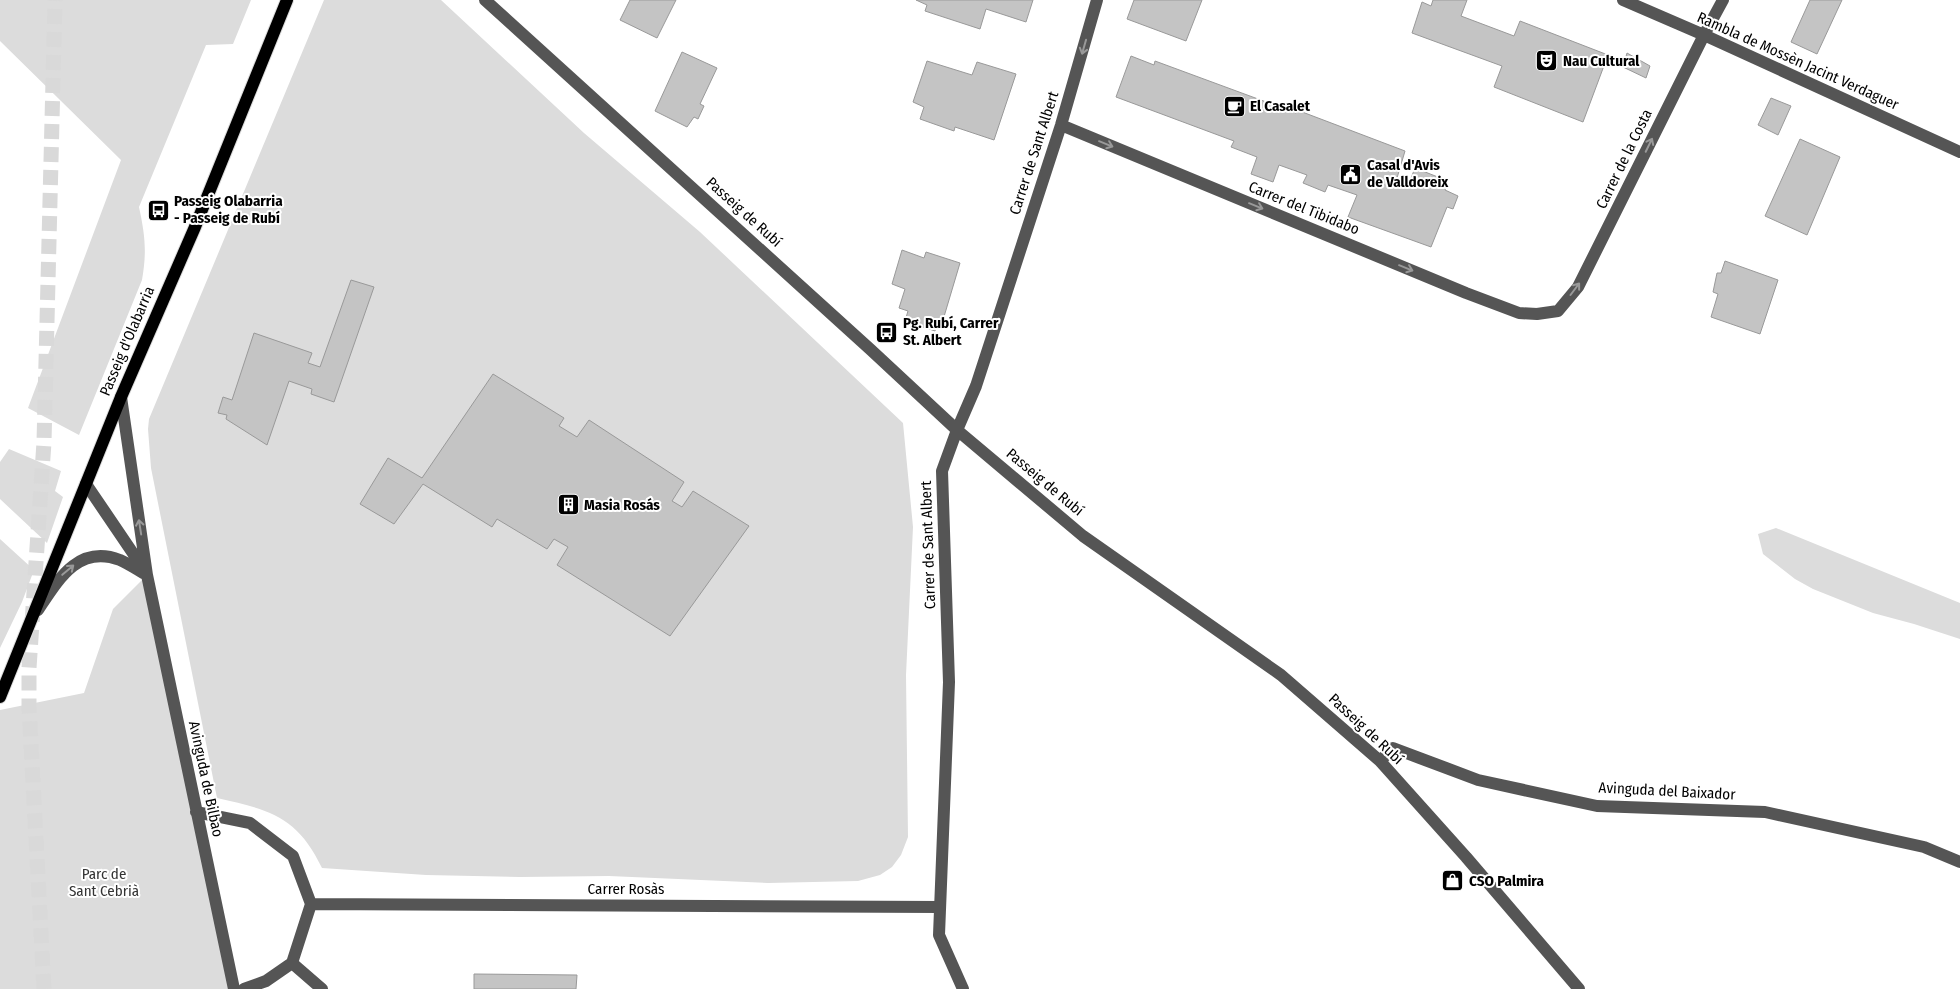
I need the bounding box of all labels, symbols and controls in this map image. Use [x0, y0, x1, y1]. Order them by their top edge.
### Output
street label: Rambla de Mossèn Jacint Verdaguer [1694, 8, 1902, 114]
one-way arrow [1078, 38, 1088, 54]
theatre icon: Nau Cultural [1535, 49, 1559, 73]
place label: Nau Cultural [1563, 52, 1640, 70]
street label: Carrer de Sant Albert [1006, 89, 1062, 217]
cafe icon: El Casalet [1222, 94, 1246, 118]
place label: El Casalet [1250, 97, 1311, 115]
street label: Carrer de la Costa [1592, 106, 1656, 212]
one-way arrow [1645, 138, 1654, 153]
one-way arrow [1098, 140, 1113, 149]
place label: Casal d'Avis de Valldoreix [1367, 156, 1449, 191]
public building icon: Casal d'Avis de Valldoreix [1339, 162, 1363, 186]
street label: Passeig de Rubí [702, 173, 786, 251]
street label: Carrer del Tibidabo [1246, 178, 1362, 238]
place label: Passeig Olabarria - Passeig de Rubí [174, 192, 283, 227]
bus stop icon: Passeig Olabarria - Passeig de Rubí [146, 198, 170, 222]
one-way arrow [1248, 201, 1263, 211]
one-way arrow [1398, 264, 1413, 273]
one-way arrow [1570, 283, 1581, 296]
street label: Passeig d'Olabarria [96, 284, 158, 398]
place label: Pg. Rubí, Carrer St. Albert [903, 314, 999, 349]
bus stop icon: Pg. Rubí, Carrer St. Albert [875, 320, 899, 344]
street label: Passeig de Rubí [1003, 444, 1088, 520]
street label: Carrer de Sant Albert [917, 480, 939, 610]
building icon: Masia Rosás [556, 493, 580, 517]
place label: Masia Rosás [584, 496, 660, 514]
one-way arrow [134, 519, 144, 535]
one-way arrow [61, 564, 74, 575]
street label: Passeig de Rubí [1325, 690, 1407, 768]
street label: Avinguda de Bilbao [185, 719, 227, 839]
street label: Avinguda del Baixador [1598, 778, 1737, 804]
park label: Parc de Sant Cebrià [69, 865, 139, 900]
shop icon: CSO Palmira [1441, 869, 1465, 893]
place label: CSO Palmira [1469, 872, 1544, 890]
street label: Carrer Rosàs [588, 880, 664, 898]

